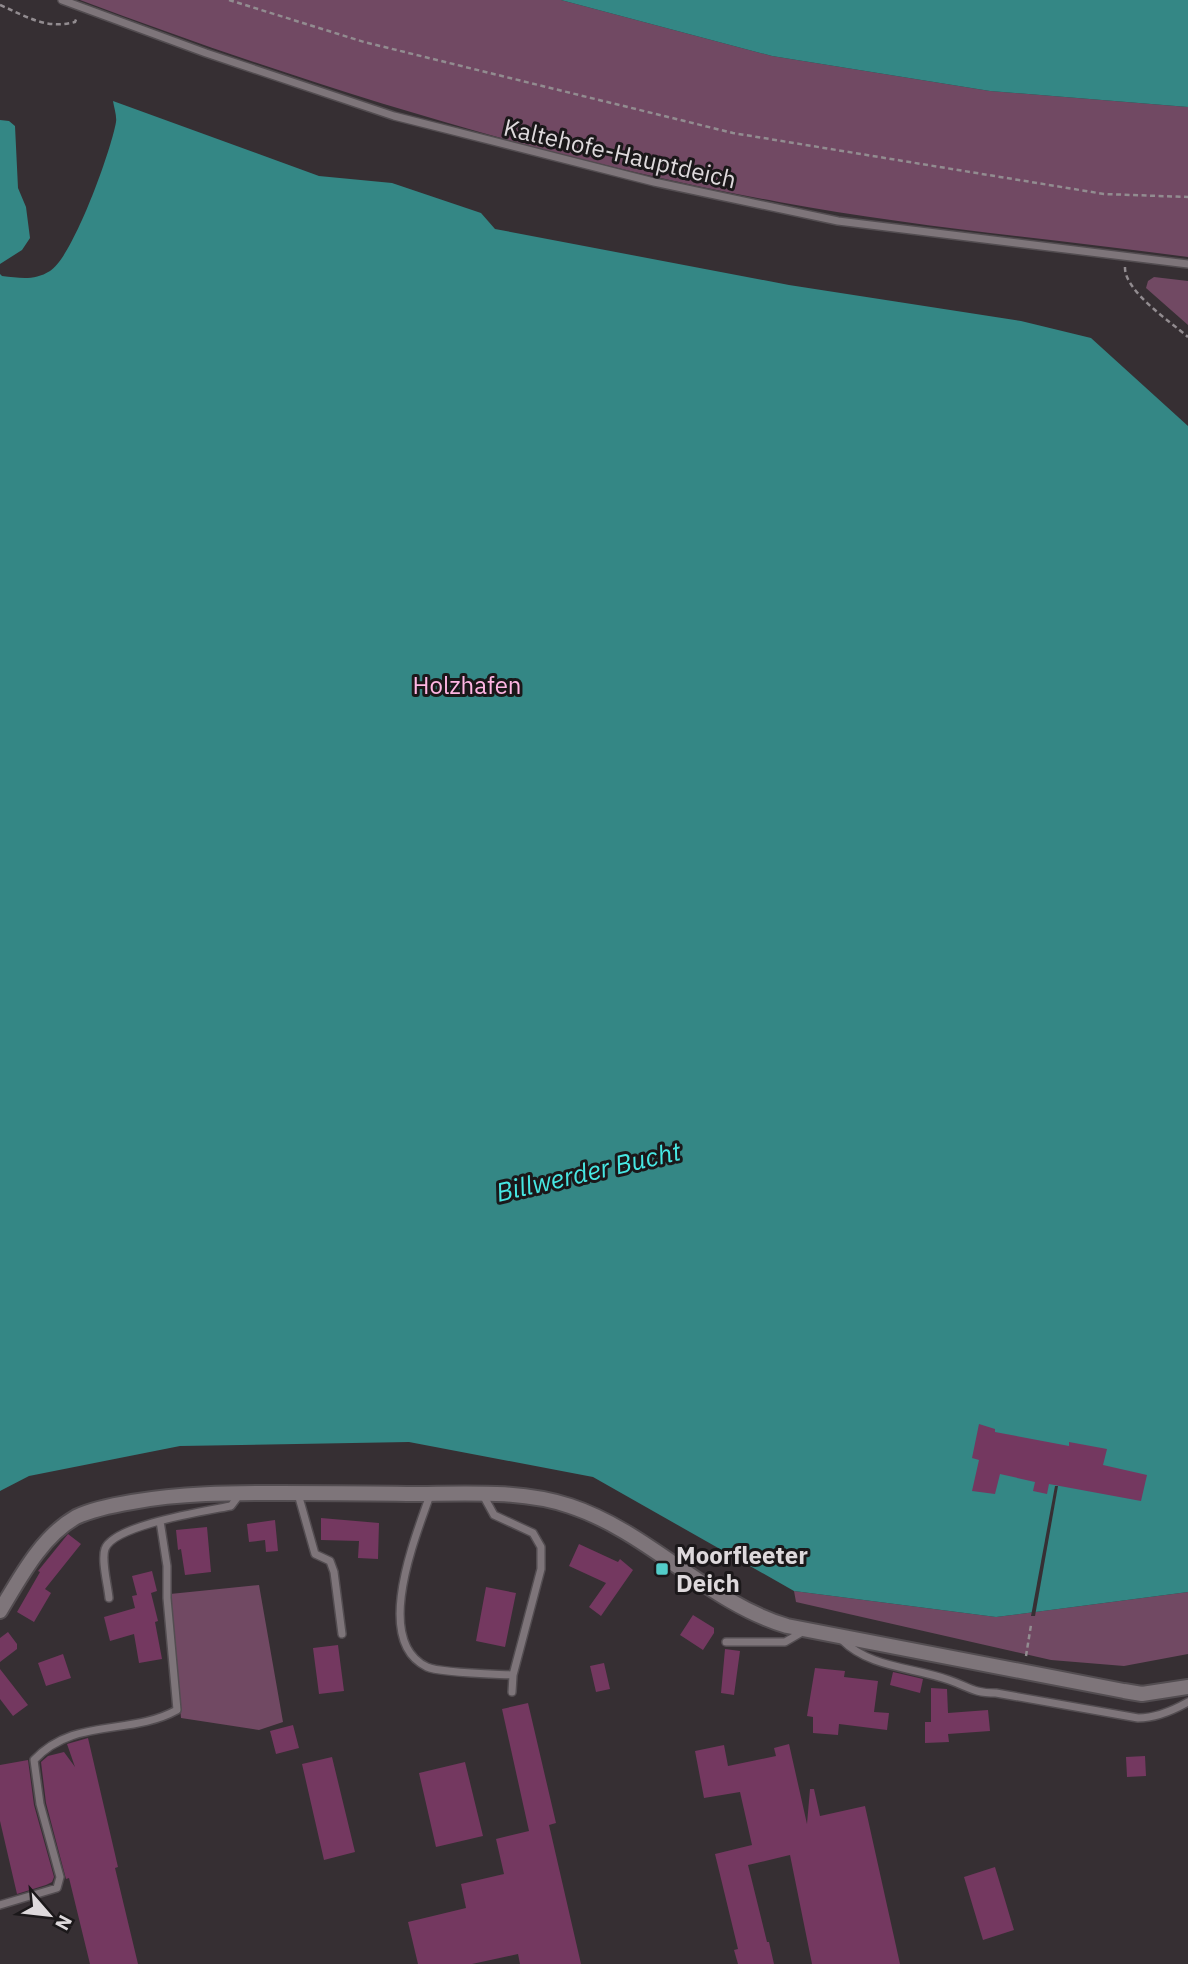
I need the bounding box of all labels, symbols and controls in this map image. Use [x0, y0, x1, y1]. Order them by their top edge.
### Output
street label: Kaltehofe-Hauptdeich [501, 111, 739, 195]
park label: Holzhafen [412, 669, 522, 701]
water label: Billwerder Bucht [492, 1133, 684, 1209]
place label: Moorfleeter Deich [676, 1539, 808, 1599]
marker: Moorfleeter Deich [654, 1561, 670, 1577]
north arrow [14, 1880, 84, 1950]
text: N [50, 1911, 78, 1935]

